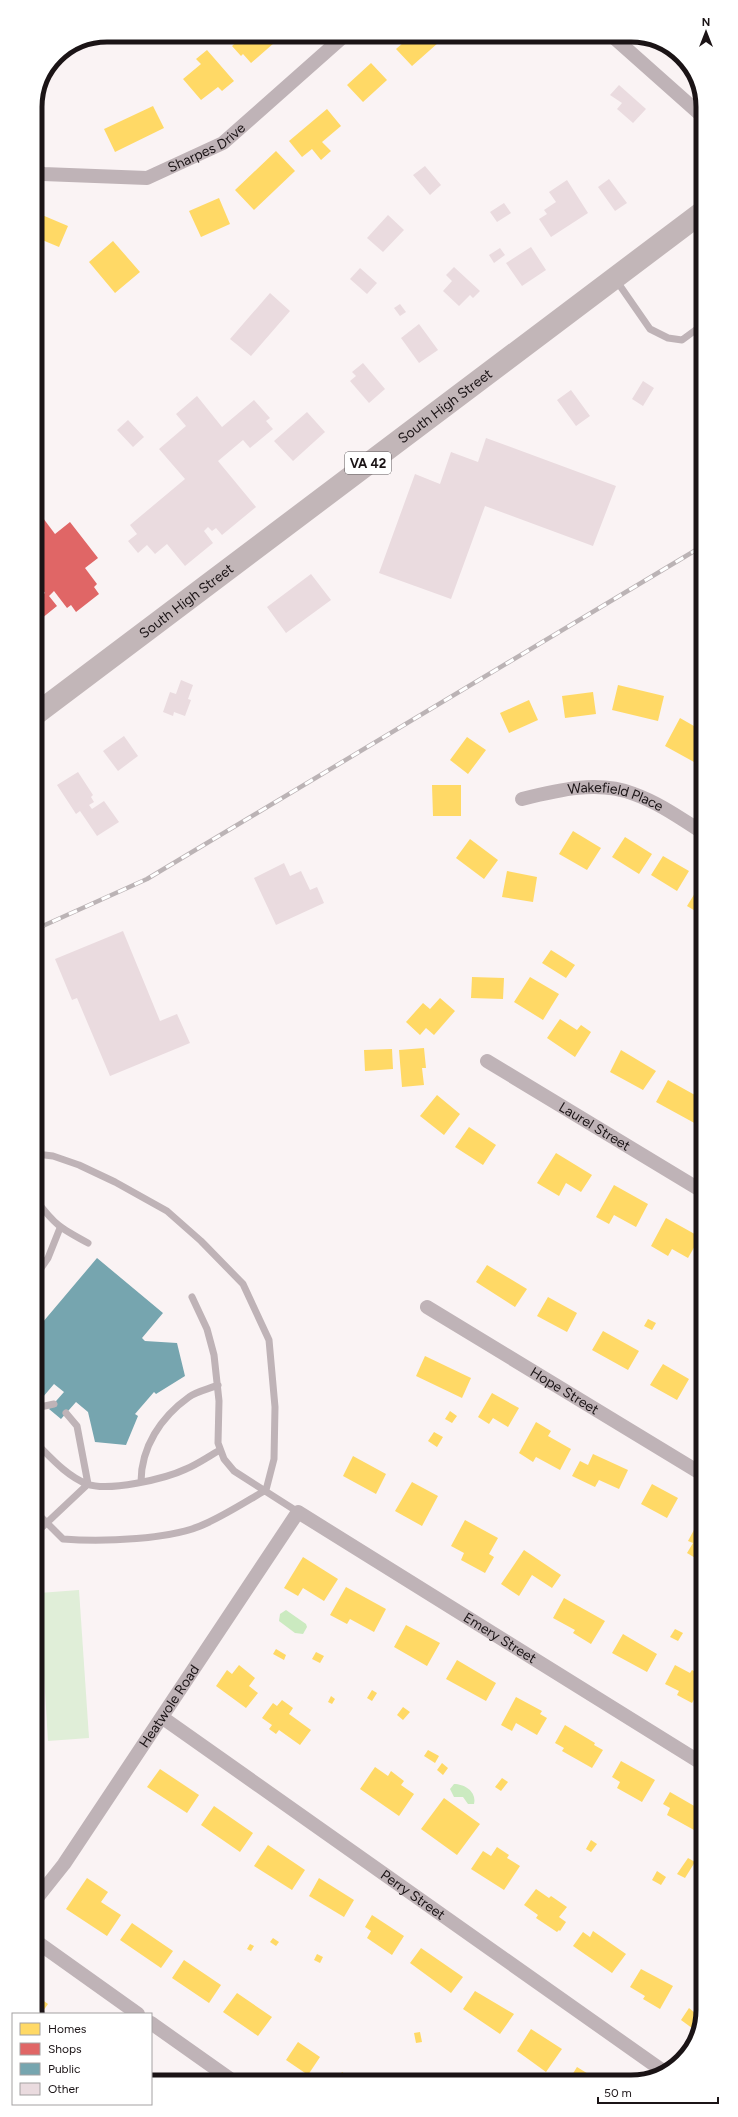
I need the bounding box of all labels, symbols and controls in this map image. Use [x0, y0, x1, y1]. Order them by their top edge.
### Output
north arrow [686, 12, 726, 52]
text: N [702, 16, 710, 29]
street label: Sharpes Drive [165, 119, 249, 176]
street label: South High Street [395, 365, 496, 447]
road number: VA 42 [345, 452, 391, 474]
street label: South High Street [136, 560, 237, 642]
street label: Wakefield Place [567, 779, 667, 815]
street label: Laurel Street [556, 1099, 633, 1155]
street label: Hope Street [527, 1364, 602, 1418]
street label: Emery Street [460, 1609, 539, 1667]
street label: Heatwole Road [136, 1662, 203, 1751]
street label: Perry Street [377, 1866, 448, 1924]
legend [12, 2013, 152, 2105]
text: Homes [48, 2022, 87, 2036]
text: Shops [48, 2042, 82, 2056]
text: Public [48, 2062, 81, 2076]
scale bar [598, 2079, 718, 2105]
text: Other [48, 2082, 79, 2096]
text: 50 m [604, 2086, 632, 2100]

